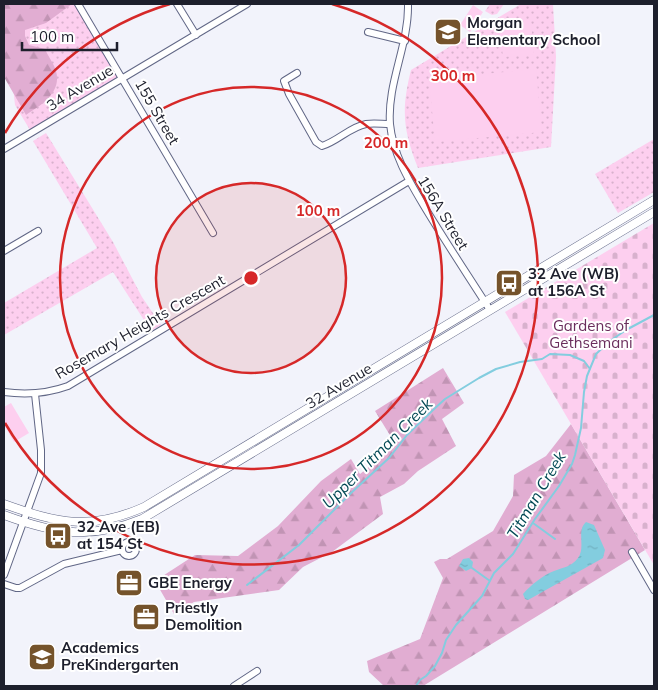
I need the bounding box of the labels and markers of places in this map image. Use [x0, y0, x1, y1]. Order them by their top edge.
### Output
place label: Morgan Elementary School [467, 13, 600, 49]
school or university icon: Morgan Elementary School [433, 17, 463, 47]
place label: 32 Ave (WB) at 156A St [528, 264, 620, 300]
bus stop icon: 32 Ave (WB) at 156A St [494, 268, 524, 298]
centre of rings [242, 269, 260, 287]
place label: 32 Ave (EB) at 154 St [77, 517, 160, 553]
bus stop icon: 32 Ave (EB) at 154 St [43, 521, 73, 551]
office icon: GBE Energy [114, 568, 144, 598]
place label: GBE Energy [148, 573, 233, 592]
place label: Priestly Demolition [165, 598, 242, 634]
office icon: Priestly Demolition [131, 602, 161, 632]
place label: Academics PreKindergarten [61, 638, 179, 674]
school or university icon: Academics PreKindergarten [27, 642, 57, 672]

